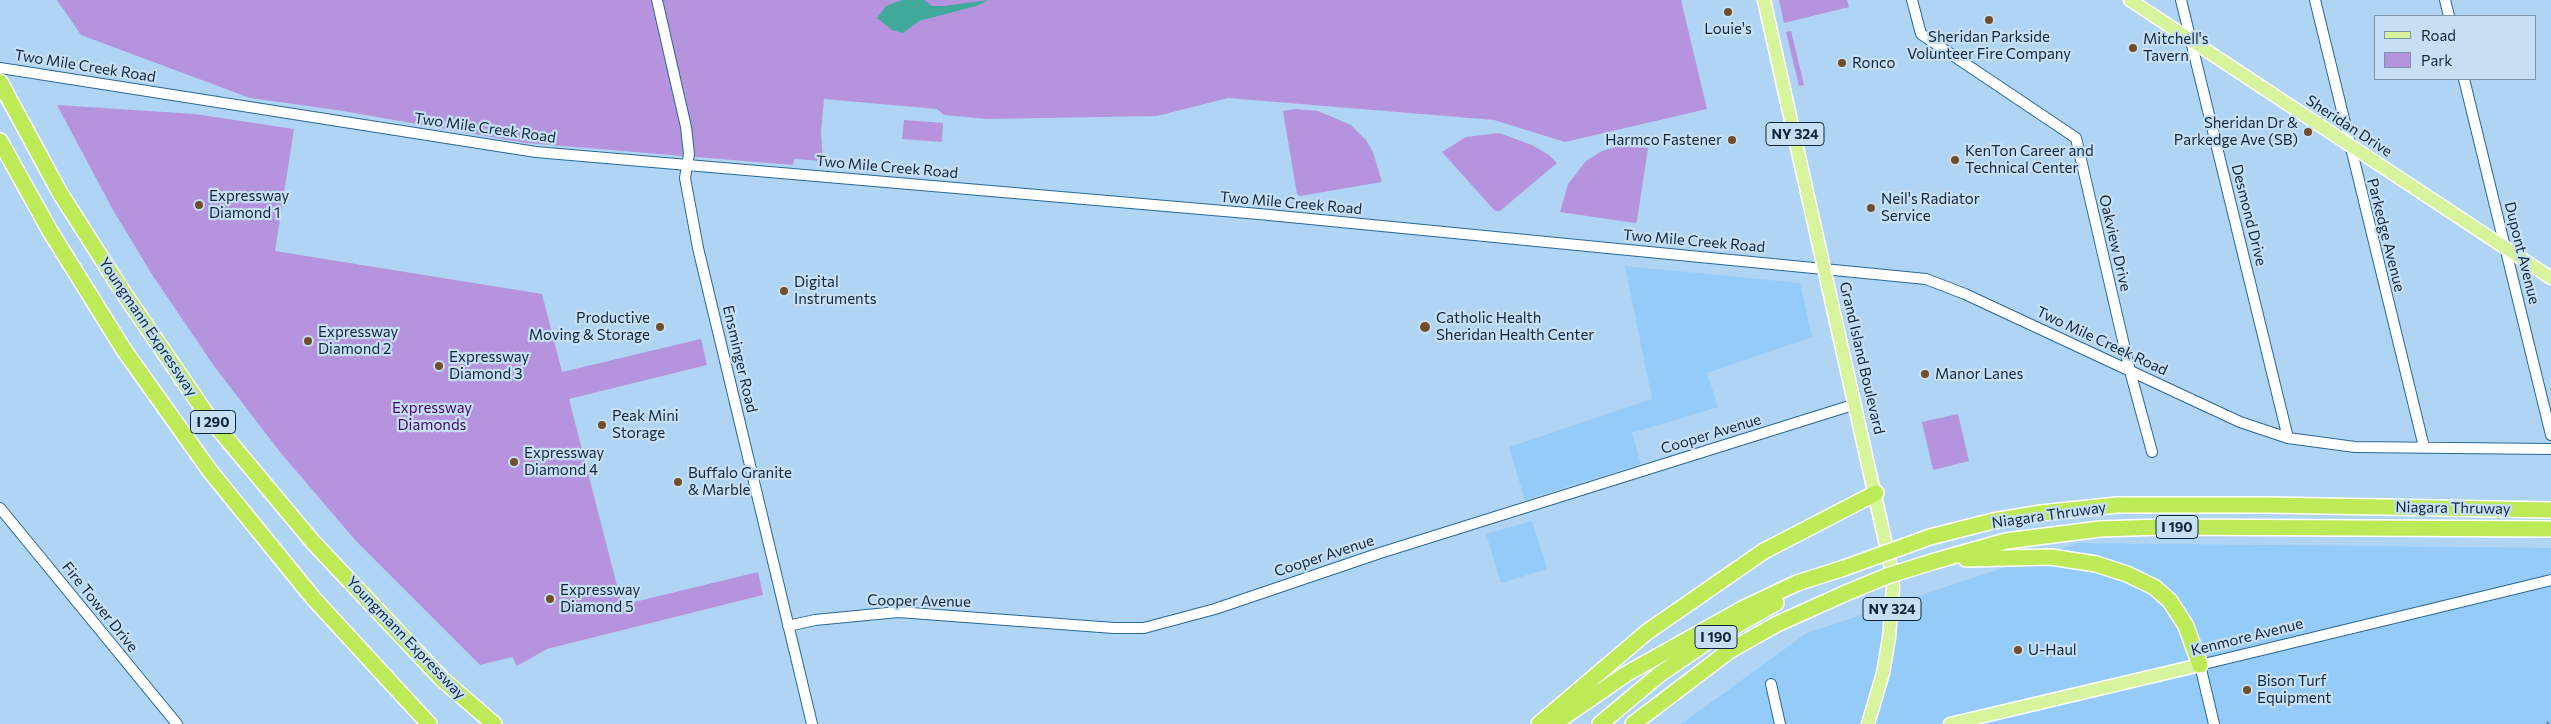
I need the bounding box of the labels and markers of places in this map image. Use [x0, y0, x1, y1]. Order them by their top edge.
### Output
marker: Louie's [1722, 6, 1734, 18]
marker: Sheridan Parkside Volunteer Fire Company [1983, 14, 1995, 26]
place label: Louie's [1704, 20, 1752, 38]
place label: Sheridan Parkside Volunteer Fire Company [1907, 28, 2071, 63]
place label: Mitchell's Tavern [2143, 30, 2209, 65]
marker: Mitchell's Tavern [2127, 42, 2139, 54]
place label: Ronco [1852, 54, 1895, 72]
marker: Ronco [1836, 57, 1848, 69]
place label: Sheridan Dr & Parkedge Ave (SB) [2174, 114, 2298, 149]
marker: Sheridan Dr & Parkedge Ave (SB) [2302, 126, 2314, 138]
place label: Harmco Fastener [1605, 131, 1722, 149]
marker: Harmco Fastener [1726, 134, 1738, 146]
place label: KenTon Career and Technical Center [1965, 142, 2094, 177]
marker: KenTon Career and Technical Center [1949, 154, 1961, 166]
place label: Expressway Diamond 1 [209, 187, 289, 222]
place label: Neil's Radiator Service [1881, 190, 1980, 225]
marker: Expressway Diamond 1 [193, 199, 205, 211]
marker: Neil's Radiator Service [1865, 202, 1877, 214]
place label: Digital Instruments [794, 273, 877, 308]
marker: Digital Instruments [778, 285, 790, 297]
place label: Productive Moving & Storage [529, 309, 650, 344]
place label: Catholic Health Sheridan Health Center [1436, 309, 1594, 344]
marker: Catholic Health Sheridan Health Center [1418, 320, 1432, 334]
marker: Productive Moving & Storage [654, 321, 666, 333]
place label: Expressway Diamond 2 [318, 323, 398, 358]
marker: Expressway Diamond 2 [302, 335, 314, 347]
place label: Expressway Diamond 3 [449, 348, 529, 383]
marker: Expressway Diamond 3 [433, 360, 445, 372]
place label: Manor Lanes [1935, 365, 2023, 383]
marker: Manor Lanes [1919, 368, 1931, 380]
place label: Peak Mini Storage [612, 407, 679, 442]
marker: Peak Mini Storage [596, 419, 608, 431]
place label: Expressway Diamond 4 [524, 444, 604, 479]
marker: Expressway Diamond 4 [508, 456, 520, 468]
place label: Buffalo Granite & Marble [688, 464, 792, 499]
marker: Buffalo Granite & Marble [672, 476, 684, 488]
place label: Expressway Diamond 5 [560, 581, 640, 616]
marker: Expressway Diamond 5 [544, 593, 556, 605]
place label: U-Haul [2028, 641, 2077, 659]
marker: U-Haul [2012, 644, 2024, 656]
place label: Bison Turf Equipment [2257, 672, 2332, 707]
marker: Bison Turf Equipment [2241, 684, 2253, 696]

